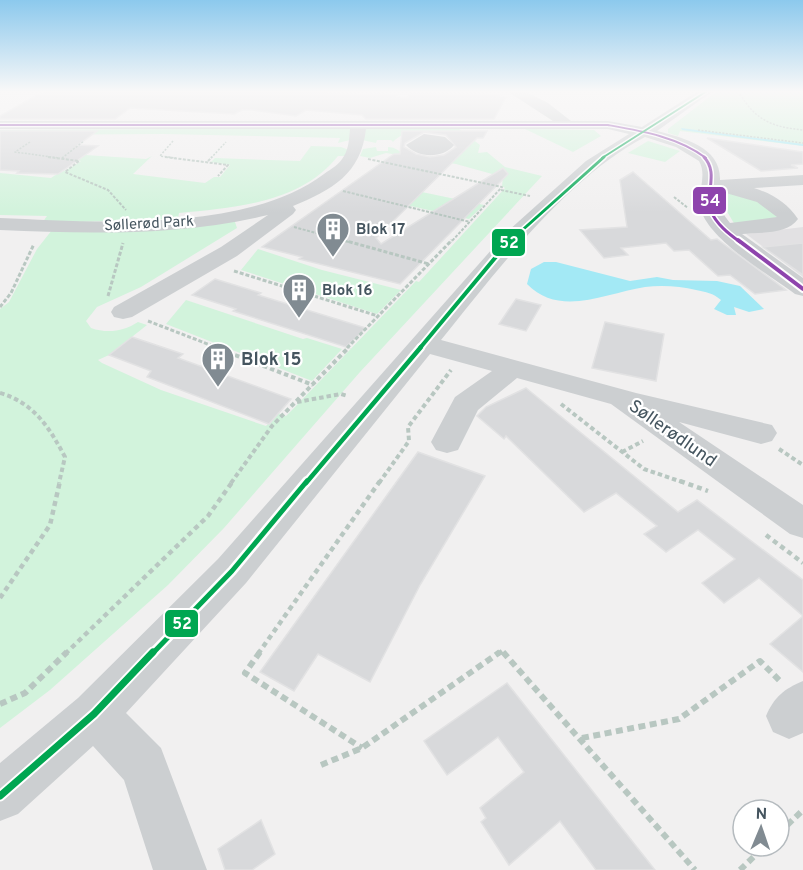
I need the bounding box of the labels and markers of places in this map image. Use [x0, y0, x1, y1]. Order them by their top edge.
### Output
building icon: Blok 17 [315, 211, 351, 258]
place label: Blok 17 [356, 221, 405, 240]
building icon: Blok 16 [281, 272, 317, 319]
place label: Blok 16 [322, 282, 373, 301]
building icon: Blok 15 [200, 341, 236, 388]
place label: Blok 15 [241, 349, 302, 372]

